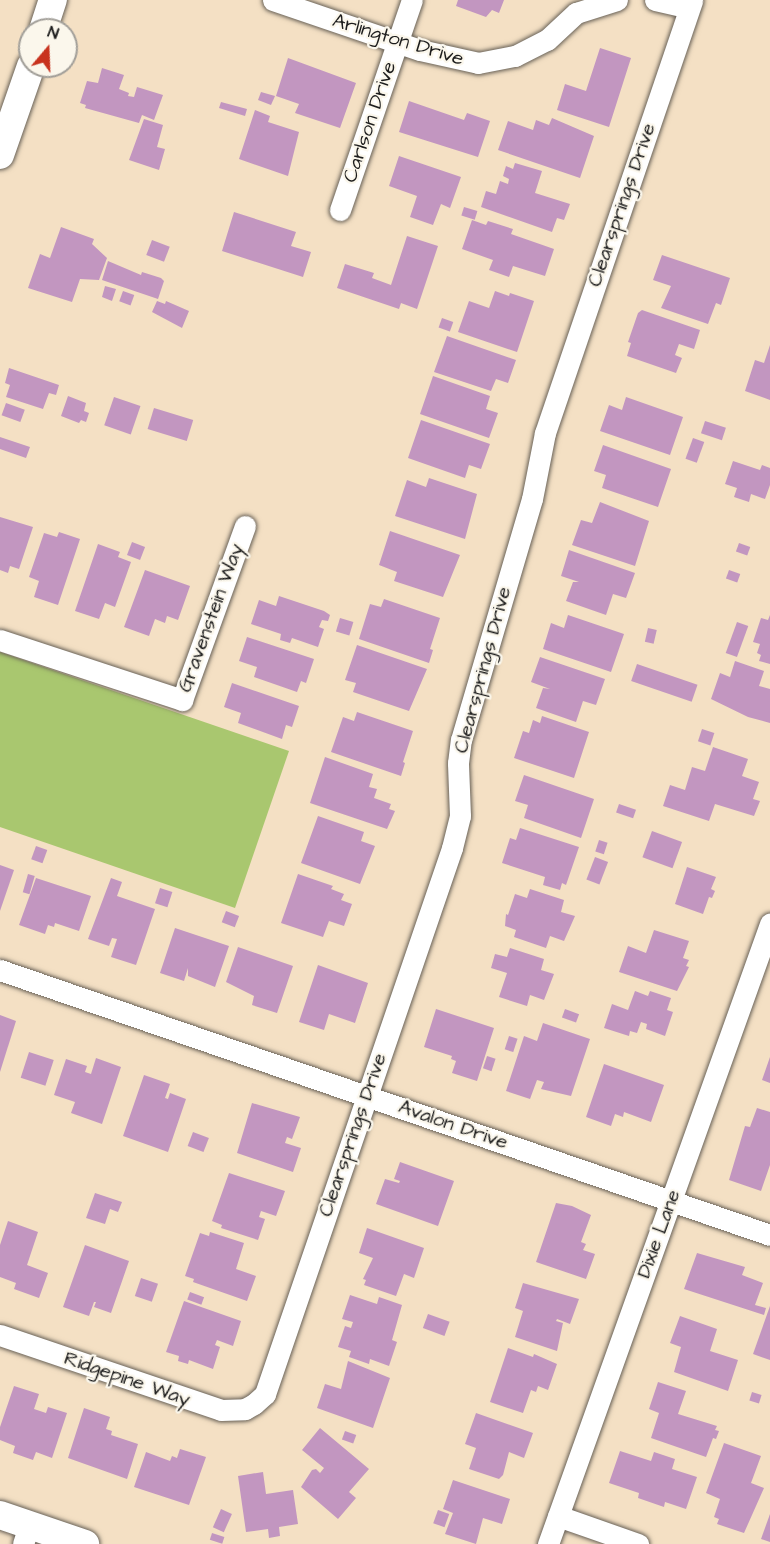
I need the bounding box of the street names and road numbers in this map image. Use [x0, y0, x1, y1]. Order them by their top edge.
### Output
street label: Arlington Drive [330, 9, 466, 71]
street label: Carlson Drive [338, 59, 402, 185]
street label: Clearsprings Drive [583, 120, 661, 290]
street label: Gravenstein Way [173, 541, 249, 695]
street label: Clearsprings Drive [449, 584, 517, 756]
street label: Clearsprings Drive [314, 1050, 392, 1220]
street label: Avalon Drive [395, 1095, 511, 1155]
street label: Dixie Lane [632, 1187, 686, 1281]
street label: Ridgepine Way [61, 1346, 193, 1412]

